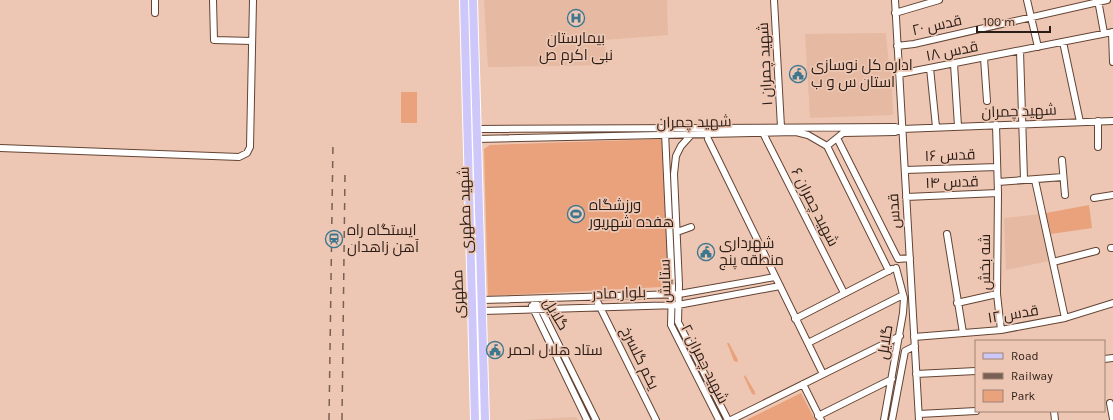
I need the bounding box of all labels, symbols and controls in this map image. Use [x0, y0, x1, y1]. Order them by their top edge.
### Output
hospital icon: بیمارستان نبی اکرم ص [566, 8, 586, 28]
scale bar [977, 8, 1050, 34]
street label: قدس ۲۰ [910, 11, 964, 40]
text: 100 m [983, 15, 1015, 29]
street label: شهید چمران ۱ [754, 22, 777, 106]
place label: بیمارستان نبی اکرم ص [539, 29, 613, 65]
street label: قدس ۱۸ [924, 37, 980, 66]
place label: اداره کل نوسازی استان س و ب [811, 56, 913, 92]
public building icon: اداره کل نوسازی استان س و ب [788, 64, 808, 84]
street label: شهید چمران [981, 101, 1057, 122]
street label: شهید چمران [656, 112, 732, 133]
street label: قدس ۱۶ [924, 145, 976, 166]
street label: شهید چمران ۶ [787, 165, 843, 250]
street label: شهید مطهری [454, 166, 477, 254]
street label: قدس ۱۴ [925, 172, 979, 193]
street label: قدس [884, 193, 905, 229]
place label: ورزشگاه هفده شهریور [588, 196, 674, 232]
sports icon: ورزشگاه هفده شهریور [566, 204, 586, 224]
place label: ایستگاه راه آهن زاهدان [347, 221, 419, 257]
station icon: ایستگاه راه آهن زاهدان [324, 229, 344, 249]
place label: شهرداری منطقه پنج [719, 234, 784, 271]
street label: شه بخش [976, 234, 995, 290]
public building icon: شهرداری منطقه پنج [696, 242, 716, 262]
street label: ستایش [656, 259, 675, 303]
street label: مطهری [448, 269, 469, 319]
street label: بلوار مادر [591, 283, 646, 303]
street label: گلایل [538, 294, 573, 334]
street label: قدس ۱۲ [986, 301, 1040, 328]
street label: شهید چمران ۲ [676, 321, 733, 407]
street label: گلایل [873, 323, 898, 361]
street label: یکم گلسرخ [615, 324, 663, 393]
public building icon: ستاد هلال احمر [485, 340, 505, 360]
legend [975, 340, 1105, 412]
place label: ستاد هلال احمر [507, 341, 603, 359]
text: Road [1011, 349, 1039, 363]
text: Railway [1011, 369, 1053, 383]
text: Park [1011, 389, 1036, 403]

